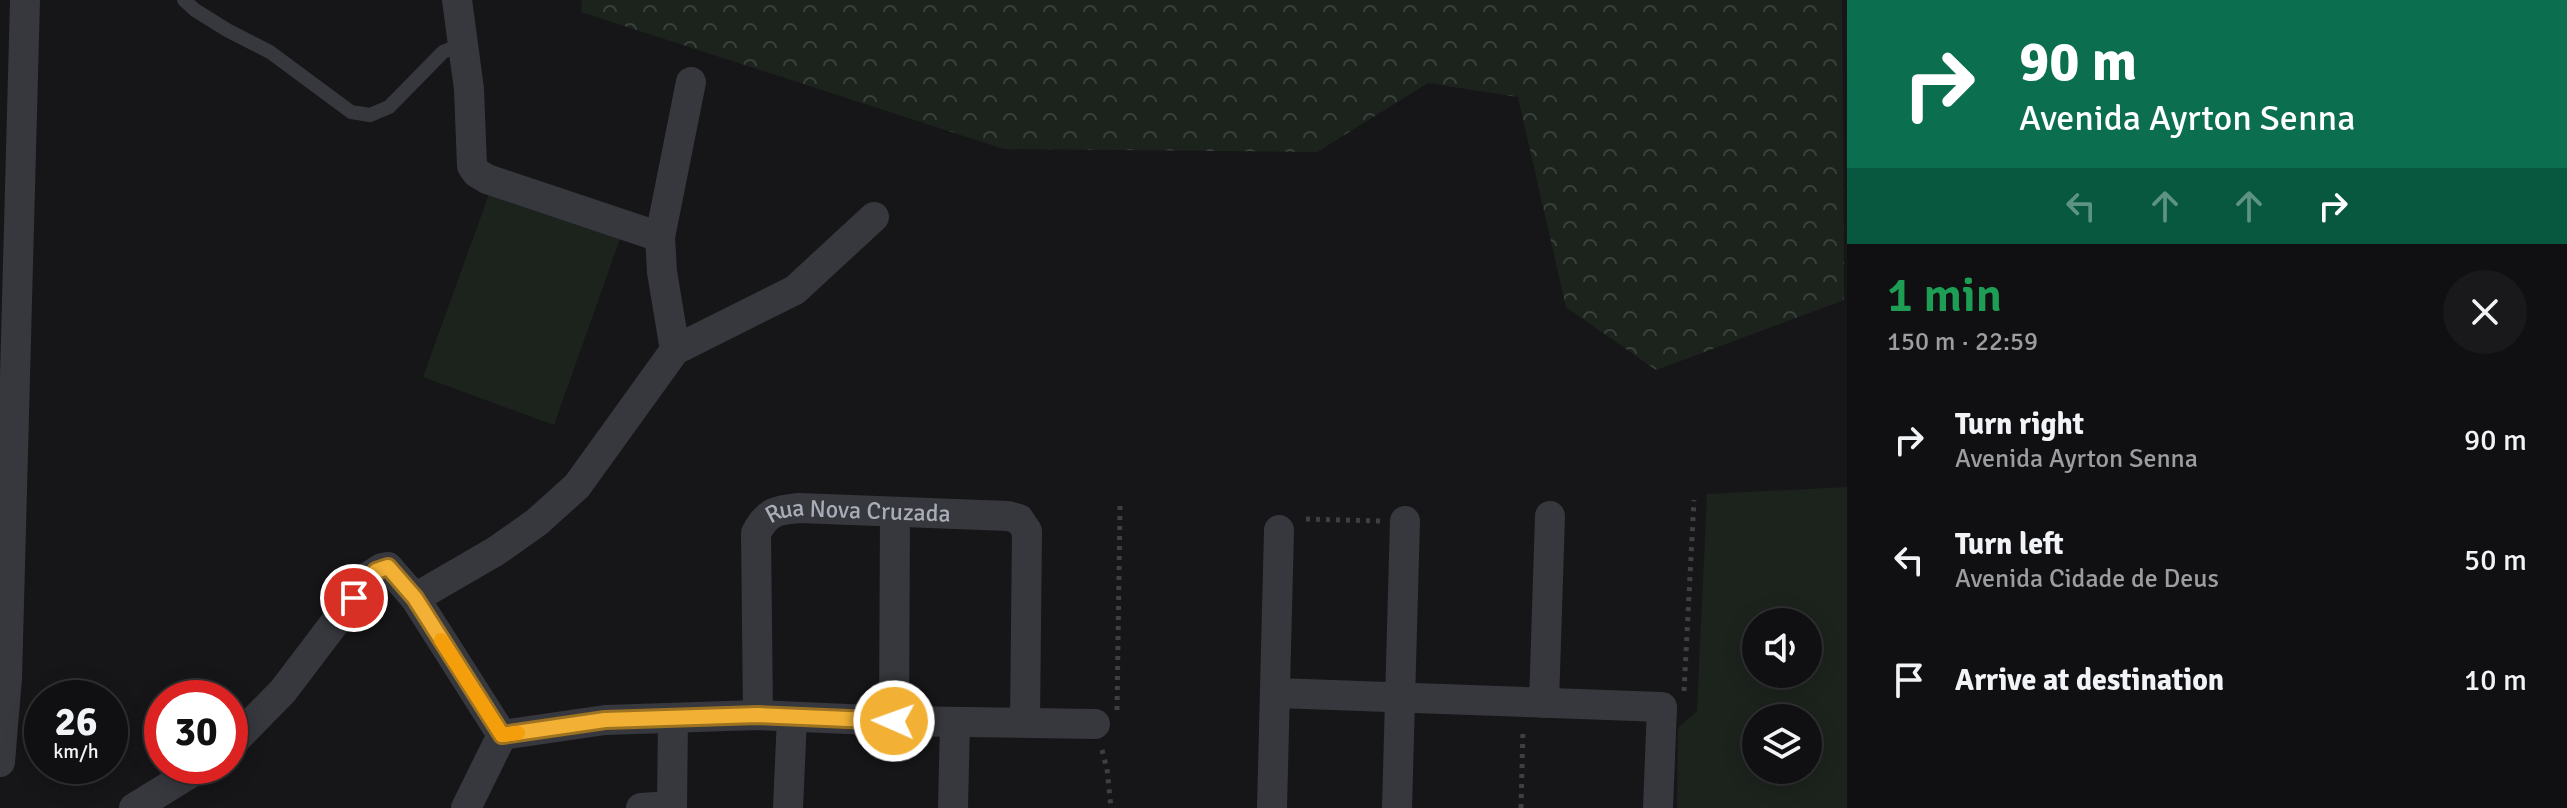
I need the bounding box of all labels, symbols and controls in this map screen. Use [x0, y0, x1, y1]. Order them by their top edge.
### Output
text: 90 m [2019, 27, 2137, 96]
icon: right [1887, 32, 1991, 136]
text: Avenida Ayrton Senna [2019, 96, 2355, 141]
icon: left [2059, 184, 2103, 228]
icon: ahead [2143, 184, 2187, 228]
icon: ahead [2227, 184, 2271, 228]
icon: right [2311, 184, 2355, 228]
text: 1 min [1887, 266, 2002, 325]
button: close [2443, 270, 2527, 354]
text: 150 m · 22:59 [1887, 326, 2038, 358]
text: Turn right [1955, 406, 2084, 443]
icon: right [1887, 418, 1931, 462]
text: 90 m [2464, 422, 2527, 459]
text: Avenida Ayrton Senna [1955, 443, 2198, 475]
street label: Rua Nova Cruzada [760, 493, 951, 530]
text: Turn left [1955, 526, 2064, 563]
icon: left [1887, 538, 1931, 582]
text: 50 m [2464, 542, 2527, 579]
text: Avenida Cidade de Deus [1955, 563, 2219, 595]
pin [320, 564, 388, 632]
icon: arrive [332, 576, 376, 620]
map controls [1742, 608, 1822, 784]
button: sound [1742, 608, 1822, 688]
icon: arrive [1887, 658, 1931, 702]
text: Arrive at destination [1955, 662, 2224, 699]
text: 10 m [2464, 662, 2527, 699]
position arrow [852, 679, 936, 763]
speed limit sign: 30 [144, 680, 248, 784]
text: 26 [54, 697, 98, 747]
button: layers [1742, 704, 1822, 784]
text: km/h [53, 739, 99, 764]

